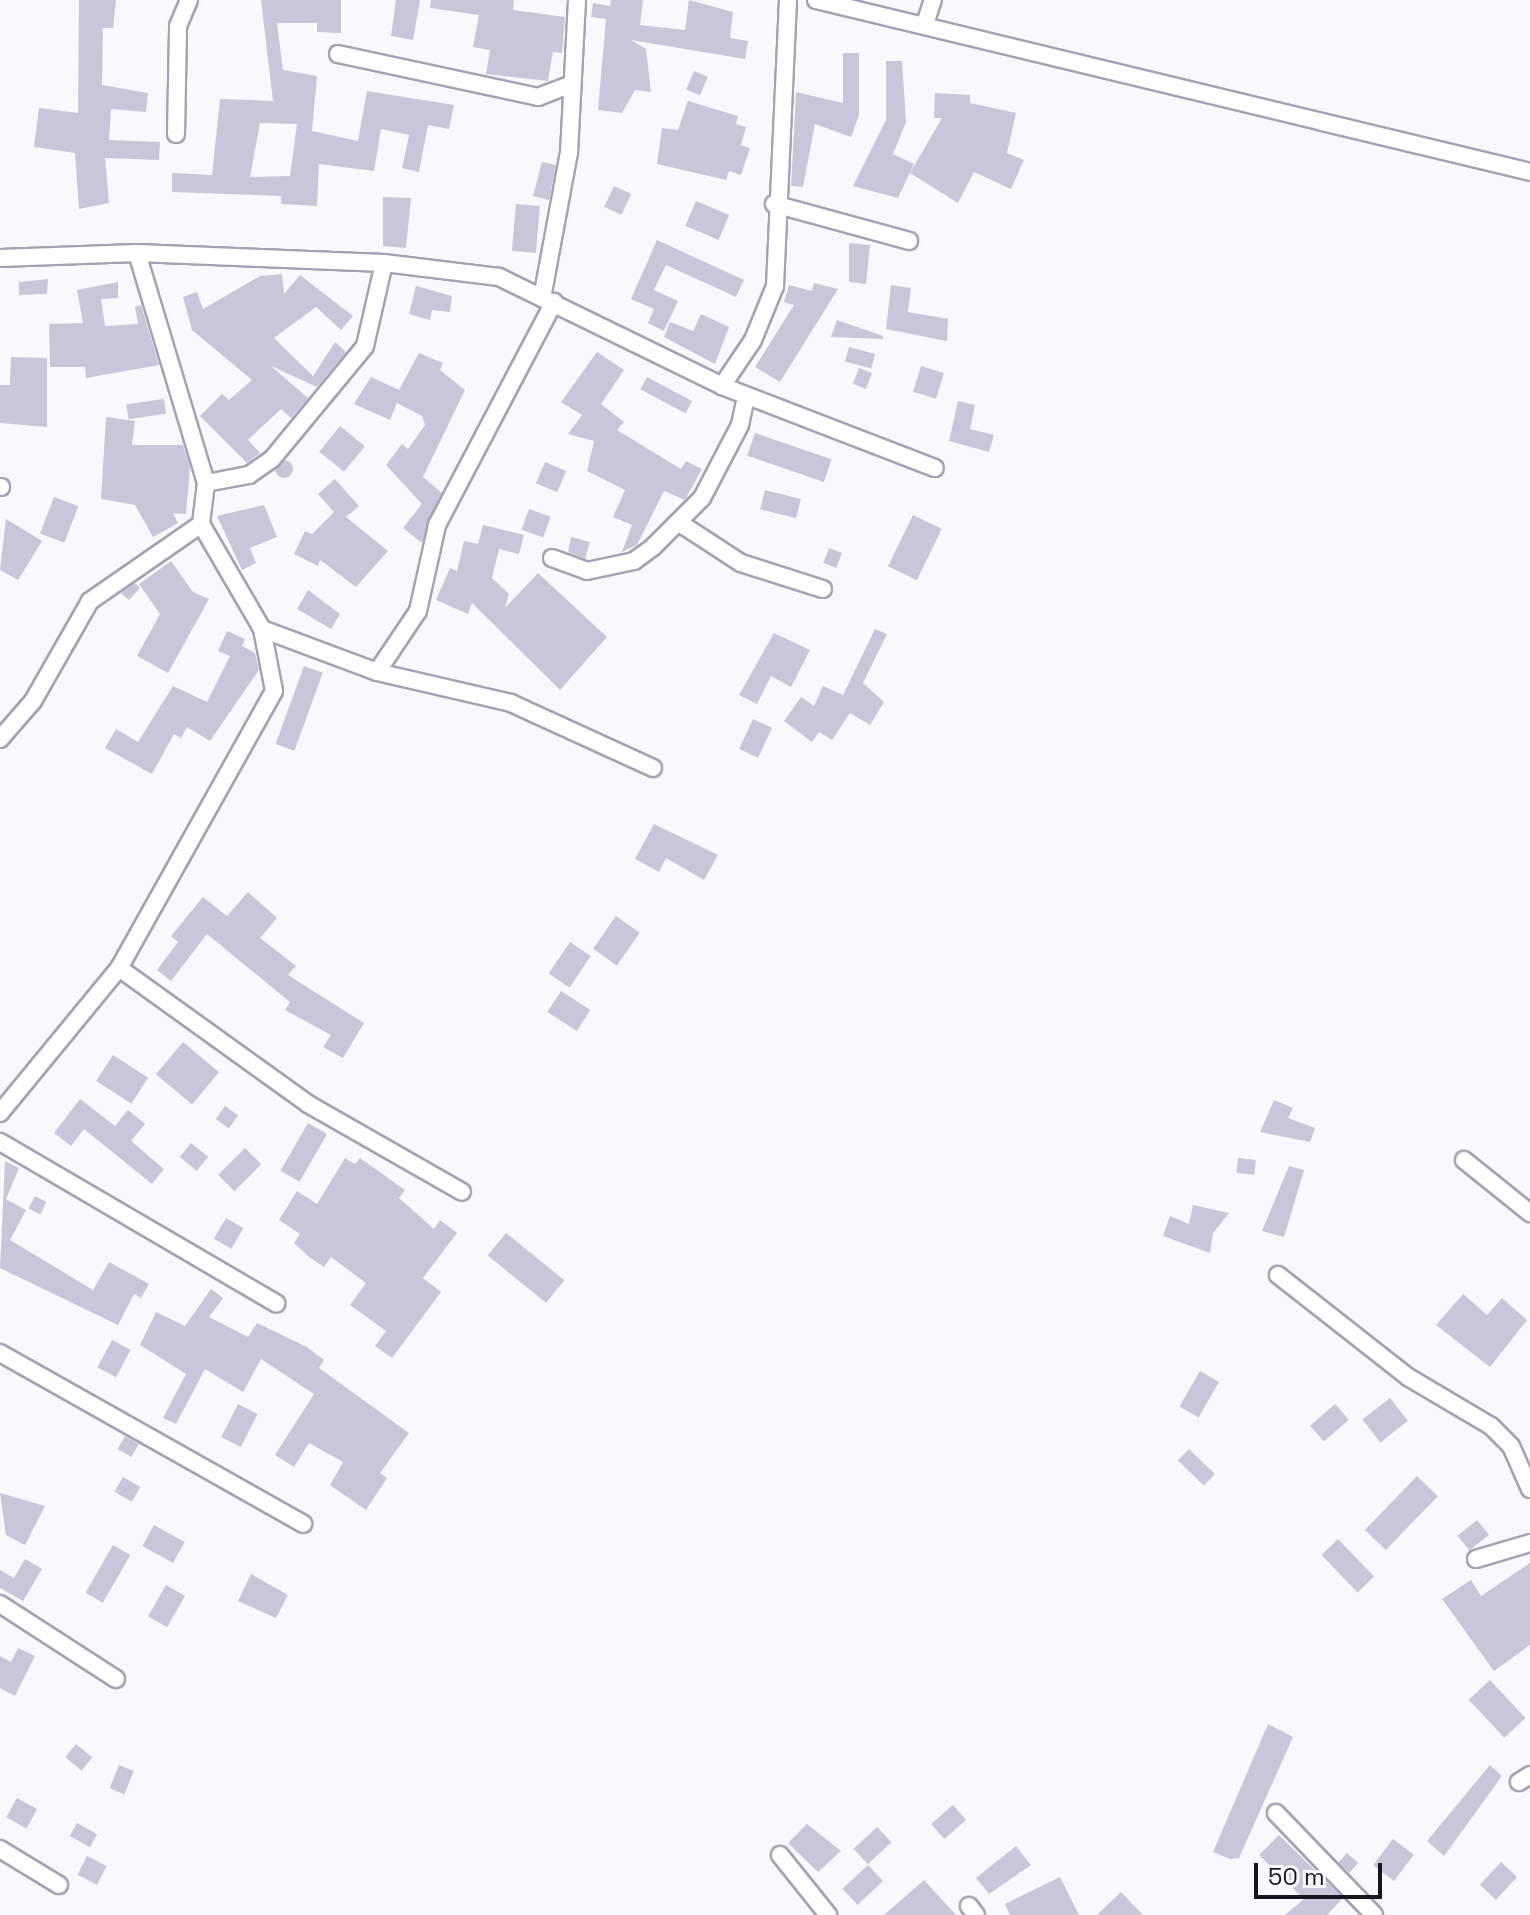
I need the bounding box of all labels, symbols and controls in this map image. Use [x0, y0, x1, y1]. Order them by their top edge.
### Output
scale bar [1258, 1847, 1386, 1897]
text: 50 m [1268, 1861, 1325, 1892]

